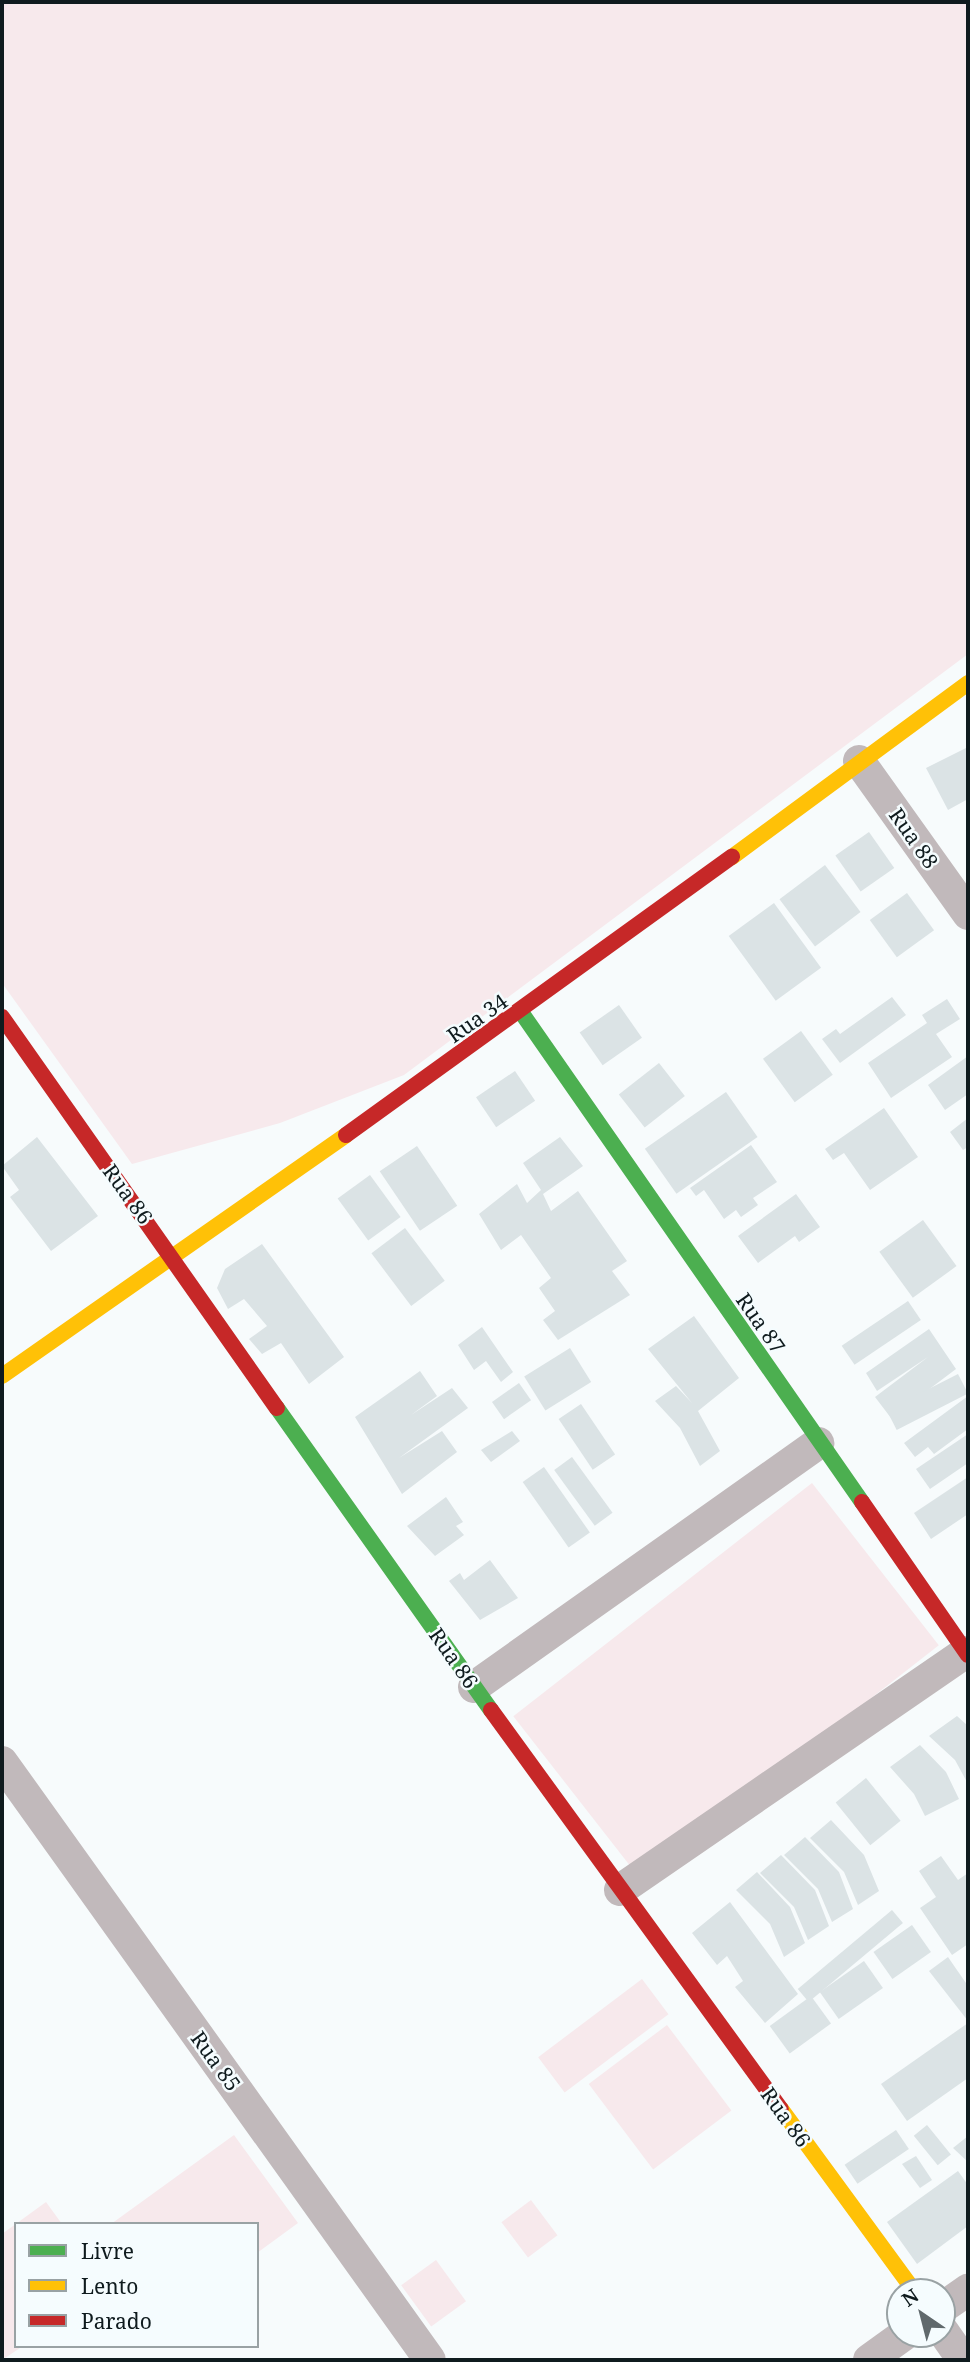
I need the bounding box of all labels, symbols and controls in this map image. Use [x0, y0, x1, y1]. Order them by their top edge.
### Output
street label: Rua 88 [884, 803, 944, 873]
street label: Rua 34 [442, 988, 512, 1048]
street label: Rua 86 [98, 1159, 158, 1229]
street label: Rua 87 [731, 1288, 791, 1358]
street label: Rua 86 [424, 1623, 484, 1693]
street label: Rua 85 [186, 2026, 246, 2096]
street label: Rua 86 [756, 2082, 816, 2152]
legend [14, 2222, 259, 2348]
text: Livre [81, 2237, 134, 2265]
text: Lento [81, 2272, 138, 2300]
north arrow [886, 2278, 956, 2348]
text: N [897, 2282, 924, 2312]
text: Parado [81, 2307, 152, 2335]

